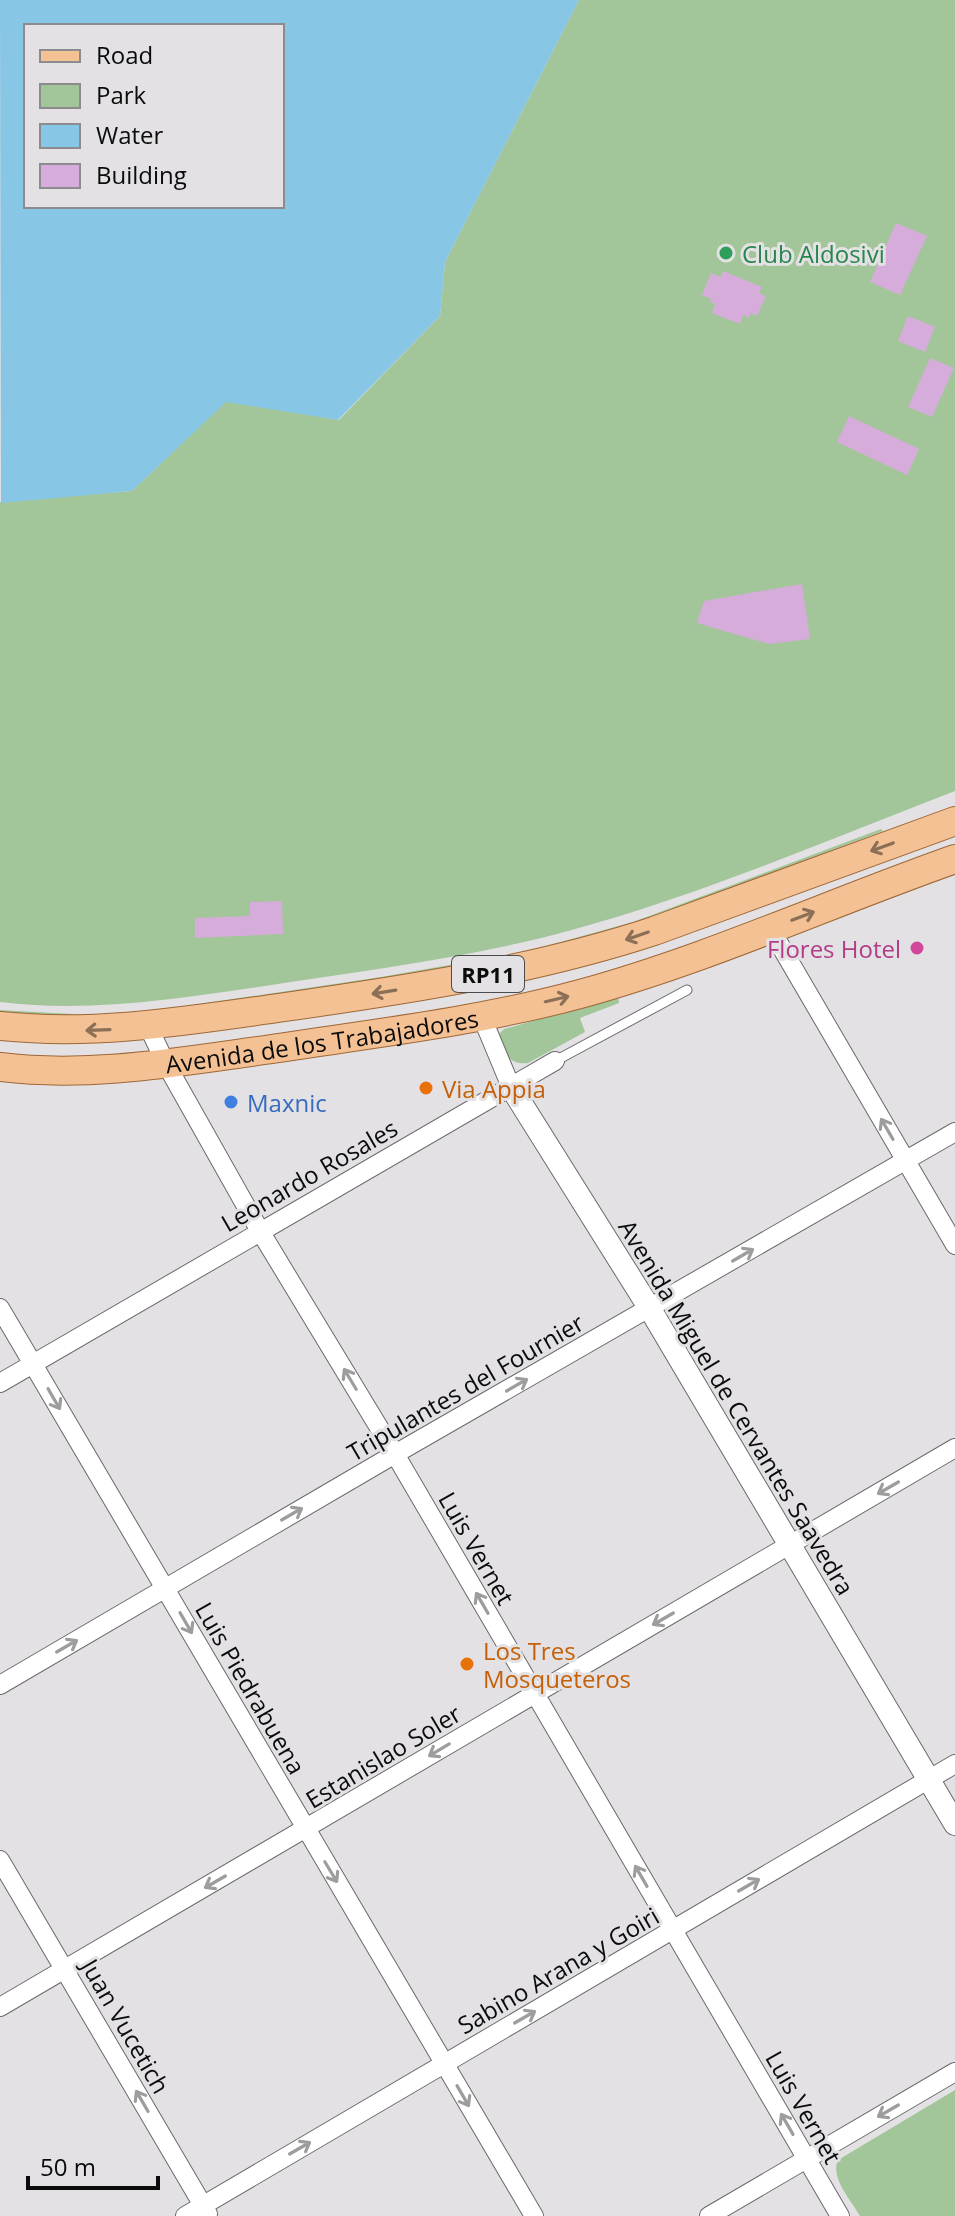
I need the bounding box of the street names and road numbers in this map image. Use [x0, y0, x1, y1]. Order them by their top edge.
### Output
road number: RP11 [452, 956, 524, 992]
street label: Avenida de los Trabajadores [164, 1001, 481, 1080]
street label: Leonardo Rosales [215, 1111, 403, 1239]
street label: Avenida Miguel de Cervantes Saavedra [611, 1213, 863, 1601]
street label: Tripulantes del Fournier [341, 1306, 590, 1468]
street label: Luis Vernet [431, 1485, 523, 1611]
street label: Luis Piedrabuena [188, 1596, 314, 1780]
street label: Estanislao Soler [299, 1696, 467, 1815]
street label: Sabino Arana y Goiri [451, 1899, 665, 2041]
street label: Juan Vucetich [73, 1951, 178, 2099]
street label: Luis Vernet [758, 2044, 850, 2170]

